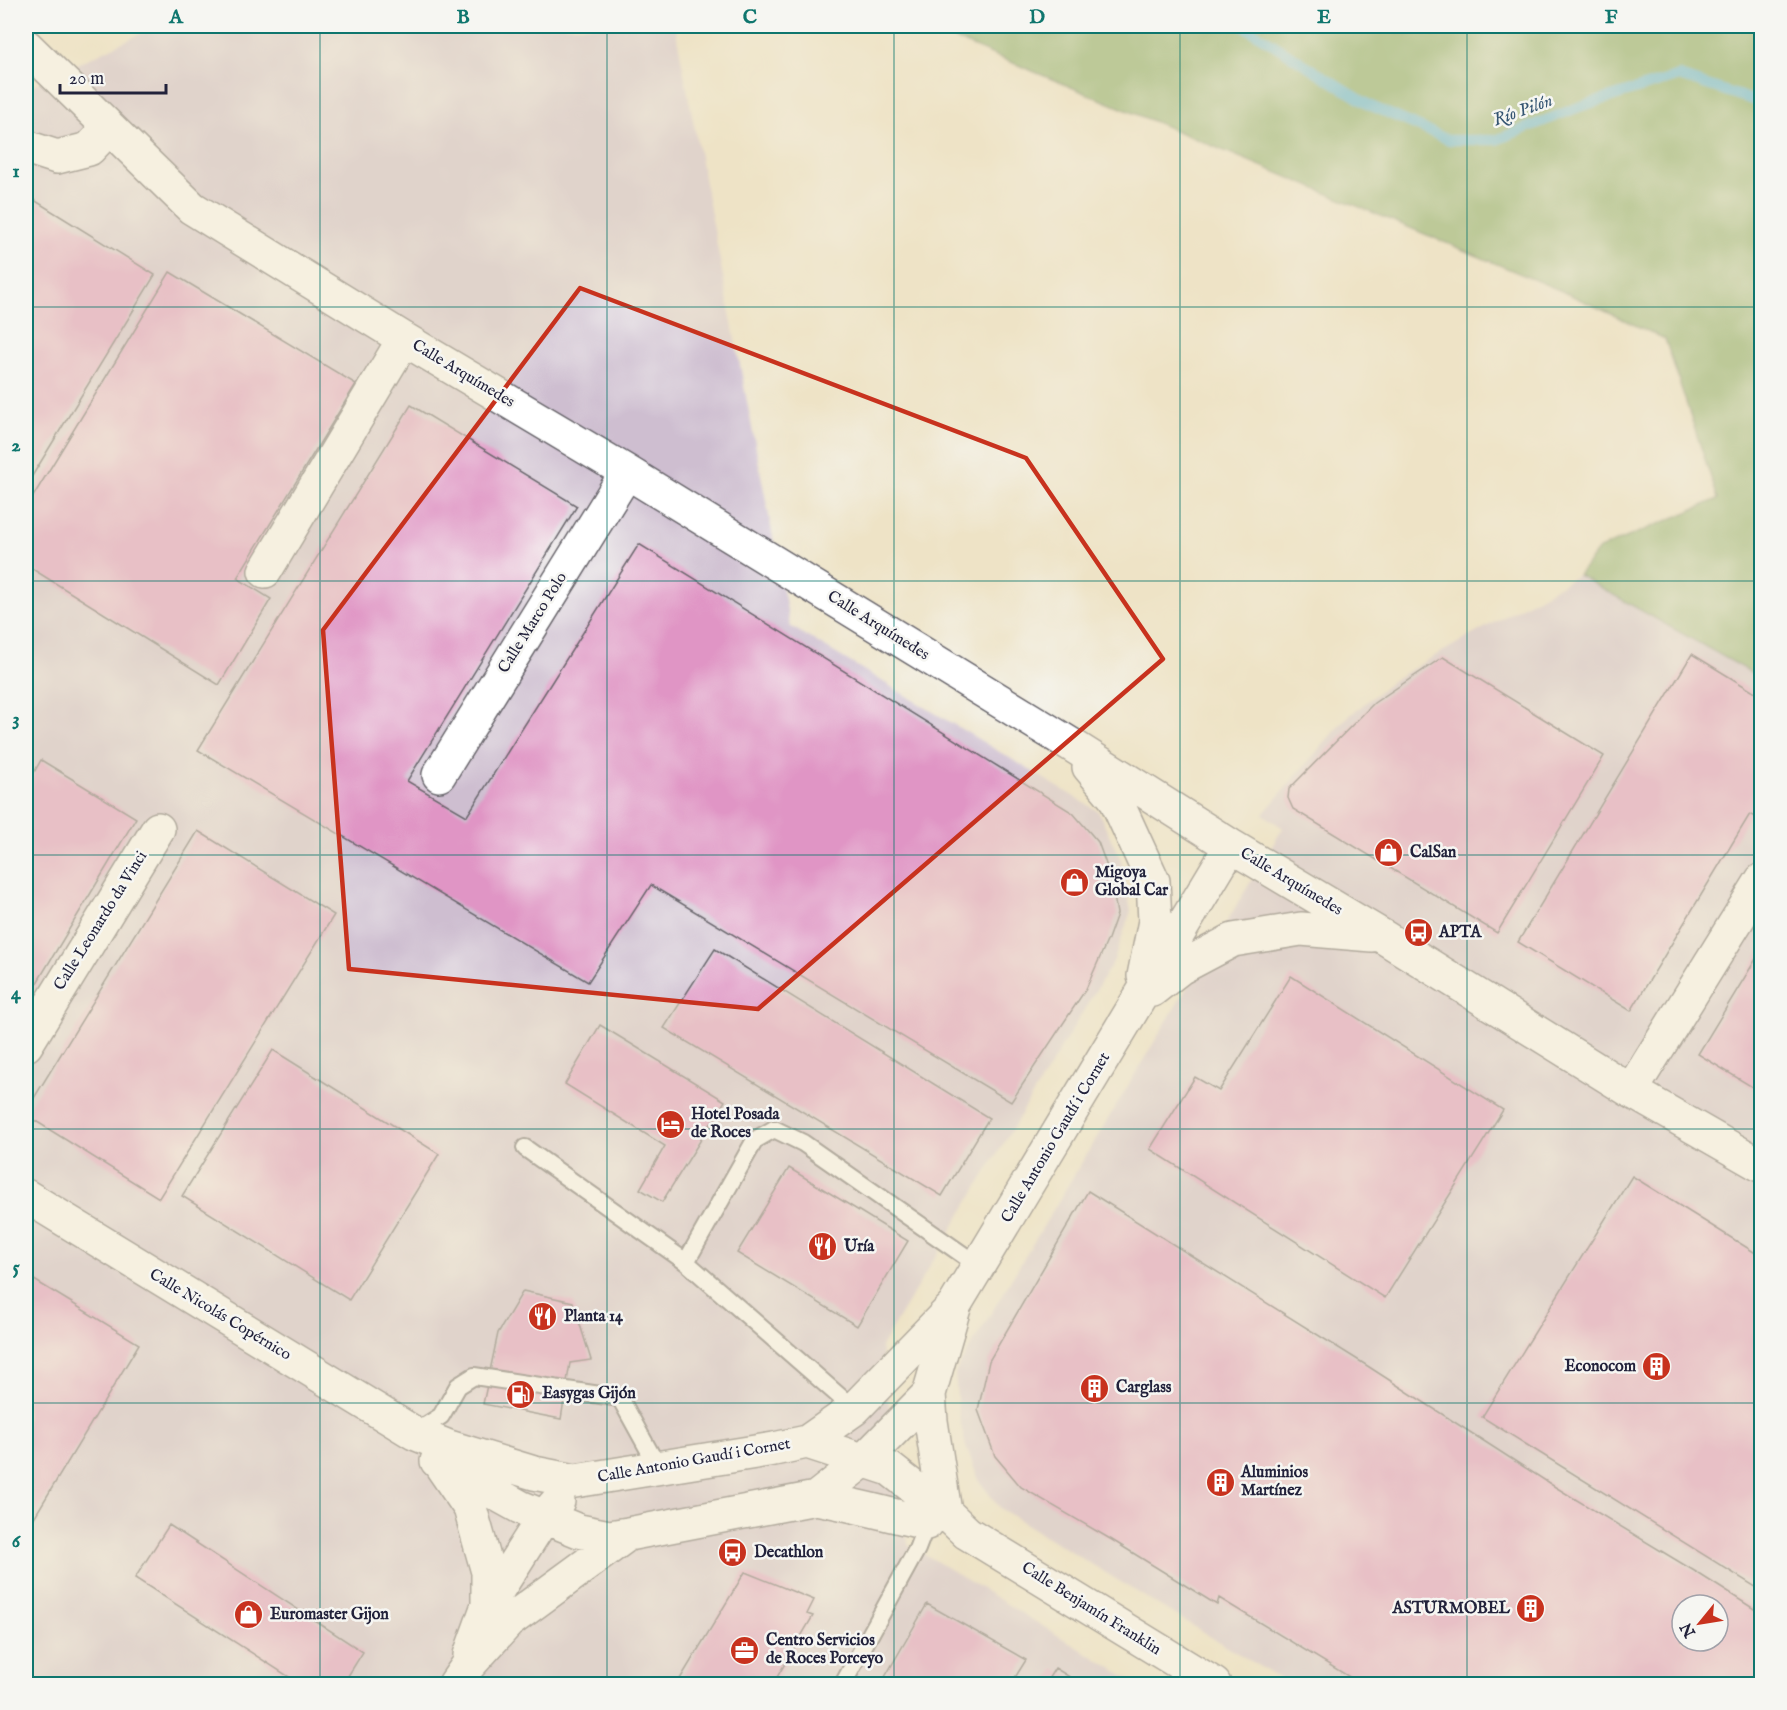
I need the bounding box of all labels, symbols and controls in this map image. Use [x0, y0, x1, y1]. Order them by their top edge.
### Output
text: A [168, 5, 184, 30]
text: B [456, 5, 470, 30]
text: C [743, 5, 757, 30]
text: D [1029, 5, 1045, 30]
text: E [1317, 5, 1331, 30]
text: F [1605, 5, 1618, 30]
scale bar [60, 57, 166, 95]
text: 20 m [69, 68, 104, 91]
water label: Río Pilón [1490, 90, 1556, 132]
text: 1 [12, 159, 20, 184]
street label: Calle Arquímedes [408, 336, 518, 413]
text: 2 [11, 433, 21, 458]
street label: Calle Marco Polo [494, 569, 572, 677]
street label: Calle Arquímedes [823, 587, 933, 665]
text: 3 [12, 707, 20, 732]
shop icon: CalSan [1373, 837, 1405, 869]
place label: CalSan [1410, 843, 1457, 863]
street label: Calle Arquímedes [1236, 844, 1346, 921]
street label: Calle Leonardo da Vinci [50, 848, 152, 994]
place label: Migoya Global Car [1095, 863, 1168, 901]
shop icon: Migoya Global Car [1058, 866, 1090, 898]
bus stop icon: APTA [1402, 917, 1434, 949]
place label: APTA [1438, 923, 1483, 943]
text: 4 [11, 981, 22, 1006]
street label: Calle Antonio Gaudí i Cornet [997, 1049, 1115, 1227]
place label: Hotel Posada de Roces [691, 1105, 780, 1143]
hotel icon: Hotel Posada de Roces [654, 1108, 686, 1140]
restaurant icon: Uría [807, 1231, 839, 1263]
place label: Uría [843, 1237, 875, 1257]
text: 5 [12, 1255, 20, 1280]
street label: Calle Nicolás Copérnico [145, 1265, 295, 1365]
restaurant icon: Planta 14 [527, 1301, 559, 1333]
place label: Planta 14 [564, 1307, 624, 1327]
building icon: Econocom [1641, 1351, 1673, 1383]
place label: Econocom [1564, 1357, 1637, 1377]
building icon: Carglass [1079, 1372, 1111, 1404]
fuel station icon: Easygas Gijón [505, 1378, 537, 1410]
place label: Carglass [1116, 1378, 1172, 1398]
place label: Easygas Gijón [542, 1384, 636, 1404]
street label: Calle Antonio Gaudí i Cornet [596, 1434, 792, 1488]
place label: Aluminios Martínez [1240, 1463, 1308, 1501]
building icon: Aluminios Martínez [1204, 1466, 1236, 1498]
text: 6 [12, 1529, 22, 1554]
bus stop icon: Decathlon [717, 1537, 749, 1569]
place label: Decathlon [754, 1543, 824, 1563]
street label: Calle Benjamín Franklin [1018, 1558, 1165, 1660]
building icon: ASTURMOBEL [1515, 1593, 1547, 1625]
north arrow [1670, 1593, 1730, 1653]
shop icon: Euromaster Gijon [233, 1599, 265, 1631]
place label: ASTURMOBEL [1392, 1599, 1511, 1619]
place label: Euromaster Gijon [270, 1605, 389, 1625]
text: N [1677, 1618, 1701, 1641]
place label: Centro Servicios de Roces Porceyo [766, 1631, 884, 1669]
office icon: Centro Servicios de Roces Porceyo [729, 1634, 761, 1666]

